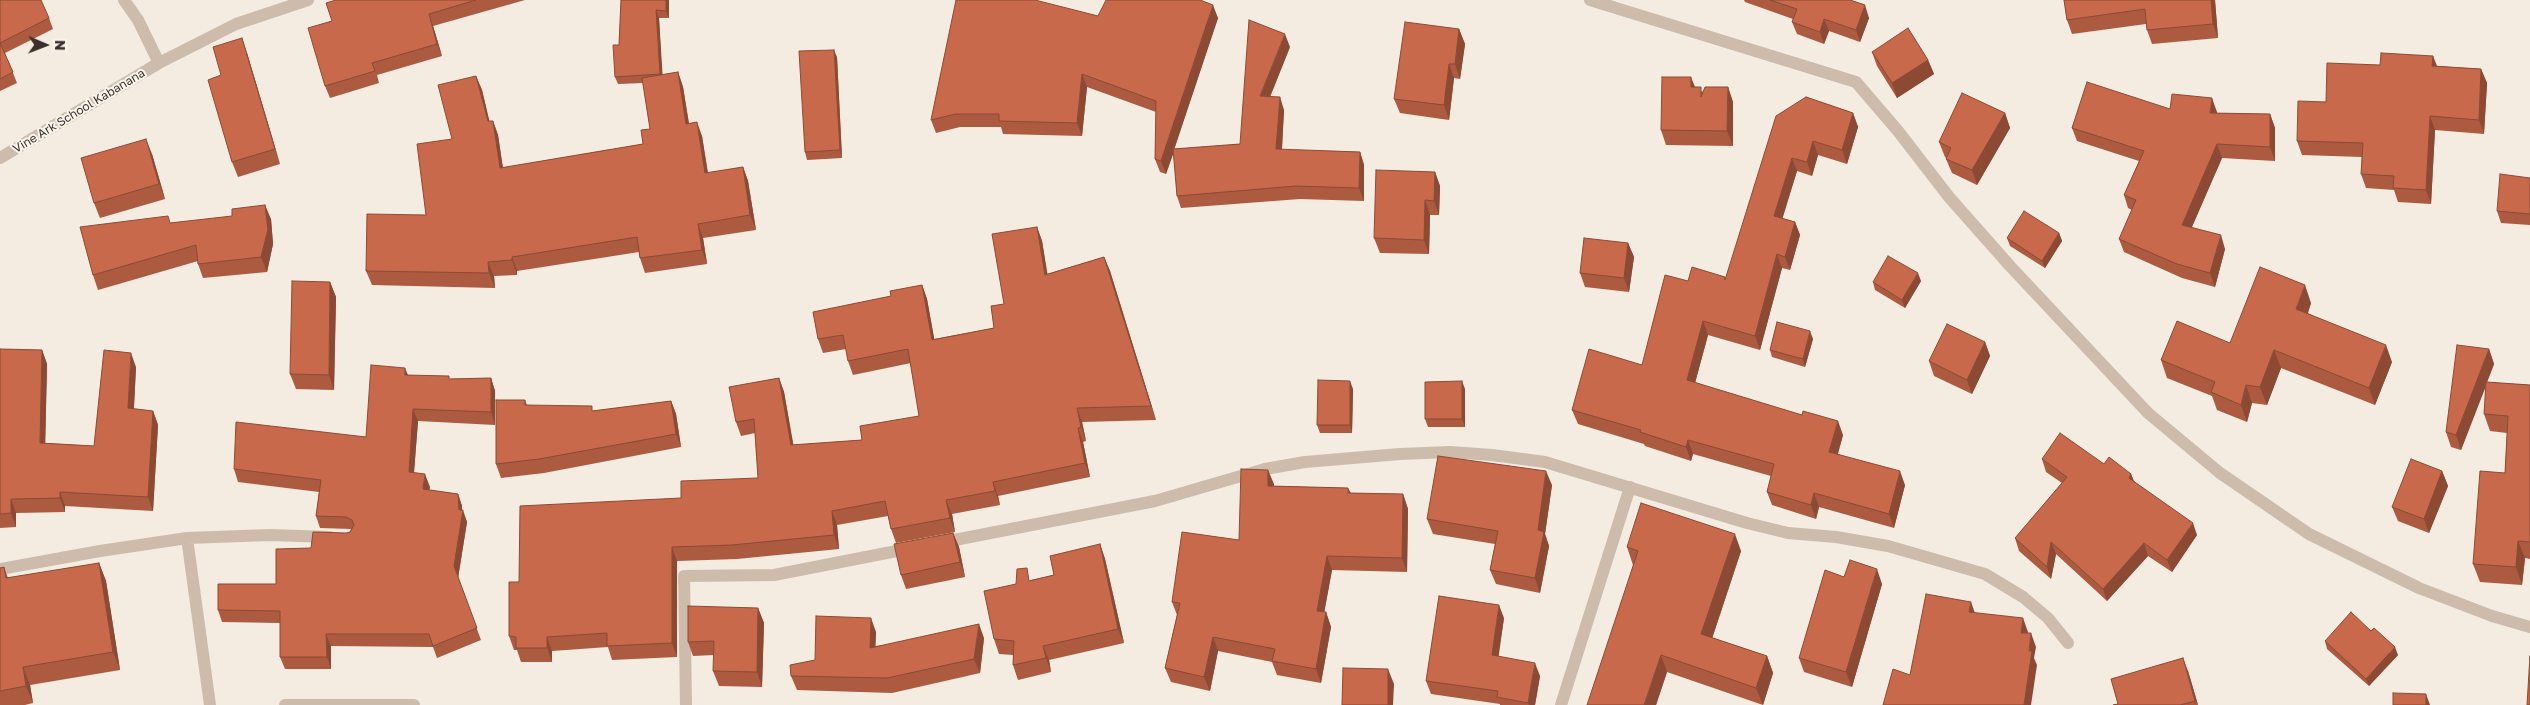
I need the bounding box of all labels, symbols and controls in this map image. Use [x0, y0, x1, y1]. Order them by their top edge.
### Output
north arrow [20, 20, 70, 70]
text: N [52, 40, 69, 51]
street label: Vine Ark School Kabanana [10, 66, 148, 156]

